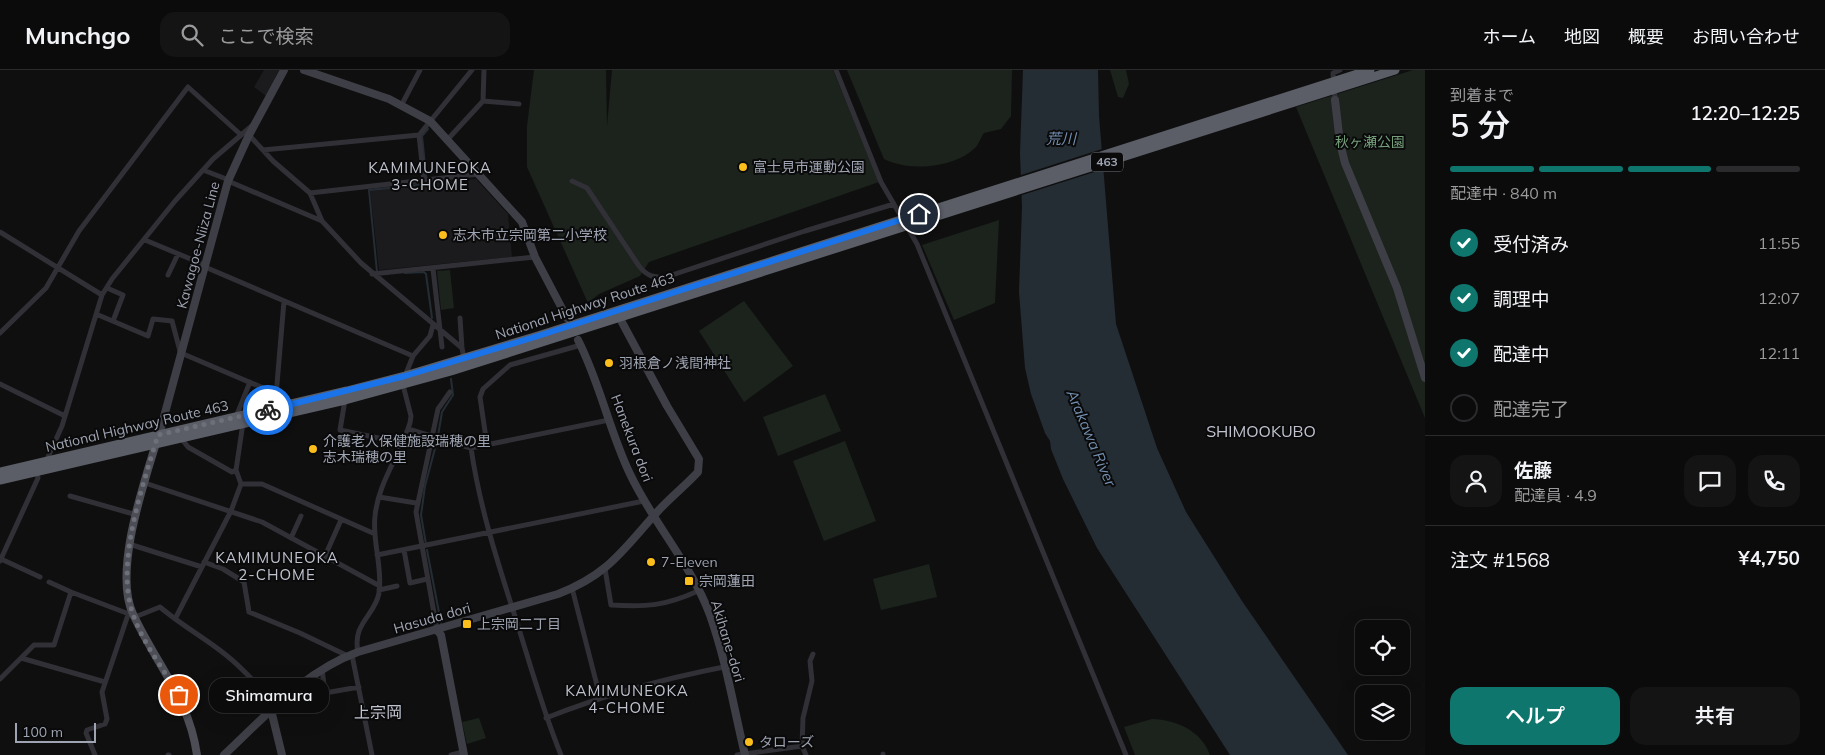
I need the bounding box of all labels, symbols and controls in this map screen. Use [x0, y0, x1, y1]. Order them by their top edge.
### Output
search box [160, 12, 510, 57]
text: Munchgo [25, 20, 130, 50]
icon: search [178, 21, 206, 49]
text: ここで検索 [218, 24, 313, 48]
text: ホーム [1483, 25, 1536, 48]
text: 地図 [1564, 25, 1600, 48]
text: 概要 [1628, 25, 1664, 48]
text: お問い合わせ [1692, 25, 1800, 48]
text: 到着まで [1450, 85, 1514, 105]
text: 12:20–12:25 [1690, 101, 1800, 125]
text: 5 分 [1450, 105, 1510, 145]
water label: 荒川 [1046, 129, 1078, 148]
park label: 秋ヶ瀬公園 [1335, 133, 1405, 151]
road number: 463 [1091, 152, 1123, 171]
district label: KAMIMUNEOKA 3-CHOME [368, 158, 492, 194]
place label: 富士見市運動公園 [753, 158, 865, 176]
marker: 富士見市運動公園 [737, 161, 749, 173]
street label: Kawagoe-Niiza Line [172, 179, 224, 311]
text: 配達中 · 840 m [1450, 183, 1557, 203]
pin [898, 193, 940, 235]
icon: home [905, 200, 933, 228]
place label: 志木市立宗岡第二小学校 [453, 226, 607, 244]
marker: 志木市立宗岡第二小学校 [437, 229, 449, 241]
icon: check [1450, 229, 1478, 257]
text: 受付済み [1493, 232, 1569, 256]
text: 11:55 [1758, 233, 1800, 253]
street label: National Highway Route 463 [493, 268, 677, 344]
icon: check [1450, 284, 1478, 312]
text: 調理中 [1493, 287, 1550, 311]
text: 12:07 [1758, 288, 1800, 308]
icon: check [1450, 339, 1478, 367]
text: 配達中 [1493, 342, 1550, 366]
text: 12:11 [1758, 343, 1800, 363]
place label: 羽根倉ノ浅間神社 [619, 354, 731, 372]
marker: 羽根倉ノ浅間神社 [603, 357, 615, 369]
courier [243, 385, 293, 435]
water label: Arakawa River [1062, 386, 1121, 490]
street label: Hanekura dori [607, 392, 657, 484]
street label: National Highway Route 463 [44, 396, 230, 456]
icon: bike [254, 396, 282, 424]
text: 配達完了 [1493, 397, 1569, 421]
district label: SHIMOOKUBO [1206, 421, 1316, 441]
place label: 介護老人保健施設瑞穂の里 志木瑞穂の里 [323, 432, 491, 466]
marker: 介護老人保健施設瑞穂の里 志木瑞穂の里 [307, 443, 319, 455]
button: person [1450, 455, 1502, 507]
button: chat [1684, 455, 1736, 507]
button: phone [1748, 455, 1800, 507]
text: 佐藤 [1514, 458, 1552, 482]
text: 配達員 · 4.9 [1514, 485, 1597, 505]
text: ¥4,750 [1738, 546, 1800, 570]
district label: KAMIMUNEOKA 2-CHOME [215, 548, 339, 584]
text: 注文 #1568 [1450, 548, 1550, 572]
place label: 7-Eleven [661, 553, 718, 571]
marker: 7-Eleven [645, 556, 657, 568]
place label: 宗岡蓮田 [699, 572, 755, 590]
marker: 宗岡蓮田 [683, 575, 695, 587]
street label: Hasuda dori [391, 598, 473, 638]
street label: Akihane-dori [707, 598, 749, 684]
place label: 上宗岡二丁目 [477, 615, 561, 633]
marker: 上宗岡二丁目 [461, 618, 473, 630]
map controls [1355, 620, 1410, 740]
button: locate [1355, 620, 1410, 675]
pin [158, 674, 200, 716]
callout: Shimamura [209, 678, 329, 712]
icon: bag [165, 681, 193, 709]
district label: KAMIMUNEOKA 4-CHOME [565, 681, 689, 717]
text: Shimamura [226, 685, 312, 705]
button: layers [1355, 685, 1410, 740]
button: ヘルプ [1450, 687, 1620, 745]
button: 共有 [1630, 687, 1800, 745]
district label: 上宗岡 [354, 702, 402, 722]
scale bar [15, 720, 96, 743]
text: 100 m [22, 723, 63, 741]
place label: タローズ [759, 733, 814, 751]
marker: タローズ [743, 736, 755, 748]

